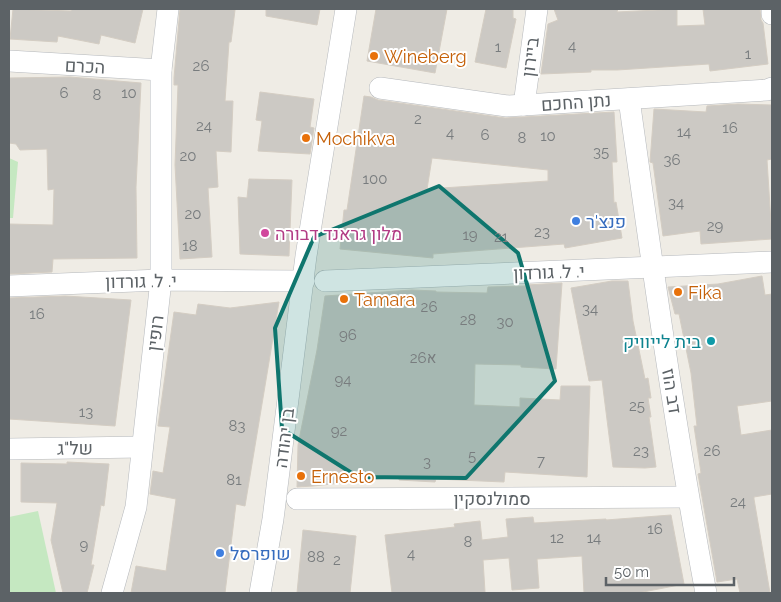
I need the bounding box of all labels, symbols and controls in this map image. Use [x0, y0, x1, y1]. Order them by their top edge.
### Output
street label: ביירון [517, 36, 543, 78]
house number: 4 [568, 37, 576, 55]
house number: 1 [495, 38, 502, 56]
house number: 1 [745, 45, 752, 63]
place label: Wineberg [384, 46, 467, 67]
marker: Wineberg [368, 50, 380, 62]
street label: הכרם [64, 54, 106, 78]
house number: 26 [193, 57, 209, 75]
house number: 6 [59, 84, 69, 102]
house number: 10 [121, 84, 137, 102]
house number: 8 [93, 86, 102, 104]
street label: נתן החכם [540, 89, 612, 115]
house number: 2 [414, 110, 422, 128]
house number: 24 [196, 117, 212, 135]
house number: 16 [722, 119, 738, 137]
house number: 14 [677, 123, 691, 141]
house number: 4 [446, 124, 454, 142]
house number: 6 [480, 126, 490, 144]
house number: 10 [540, 127, 556, 145]
place label: Mochikva [316, 128, 395, 149]
house number: 8 [518, 129, 527, 147]
marker: Mochikva [300, 132, 312, 144]
house number: 35 [593, 143, 609, 161]
house number: 20 [180, 147, 197, 165]
house number: 36 [663, 151, 681, 169]
house number: 100 [363, 170, 387, 188]
house number: 34 [668, 194, 684, 212]
house number: 20 [185, 205, 202, 223]
place label: פנצ'ר [586, 211, 626, 232]
marker: פנצ'ר [570, 215, 582, 227]
house number: 29 [707, 217, 724, 235]
place label: מלון גראנד דבורה [275, 223, 402, 244]
house number: 23 [534, 223, 550, 241]
house number: 19 [462, 226, 478, 244]
marker: מלון גראנד דבורה [259, 227, 271, 239]
house number: 21 [494, 228, 509, 246]
house number: 18 [182, 237, 198, 255]
street label: י. ל. גורדון [513, 260, 585, 284]
street label: י. ל. גורדון [105, 270, 177, 292]
place label: Fika [688, 282, 722, 303]
marker: Fika [672, 286, 684, 298]
place label: Tamara [354, 289, 415, 310]
marker: Tamara [338, 293, 350, 305]
house number: 26 [421, 298, 437, 316]
house number: 34 [582, 300, 598, 318]
house number: 16 [29, 305, 45, 323]
house number: 28 [460, 311, 476, 329]
house number: 30 [496, 313, 514, 331]
street label: רופין [142, 314, 168, 352]
house number: 96 [339, 326, 357, 344]
place label: בית לייוויק [623, 331, 702, 352]
marker: בית לייוויק [705, 335, 717, 347]
house number: 26א [410, 349, 436, 367]
street label: דב הוז [658, 367, 686, 415]
house number: 94 [335, 371, 351, 389]
house number: 25 [629, 397, 645, 415]
house number: 13 [79, 403, 93, 421]
street label: בן יהודה [270, 406, 298, 469]
house number: 83 [229, 417, 245, 435]
house number: 92 [331, 422, 347, 440]
street label: של"ג [57, 437, 93, 459]
house number: 23 [633, 442, 649, 460]
house number: 26 [704, 442, 720, 460]
house number: 5 [468, 447, 476, 465]
house number: 7 [537, 452, 545, 470]
house number: 3 [423, 453, 431, 471]
place label: Ernesto [311, 466, 375, 487]
marker: Ernesto [295, 470, 307, 482]
house number: 81 [226, 471, 242, 489]
street label: סמולנסקין [453, 488, 531, 509]
house number: 24 [730, 493, 746, 511]
house number: 16 [647, 520, 663, 538]
house number: 12 [550, 529, 564, 547]
house number: 14 [587, 529, 601, 547]
house number: 8 [464, 533, 473, 551]
house number: 9 [80, 536, 89, 554]
place label: שופרסל [230, 543, 290, 564]
house number: 4 [407, 545, 415, 563]
marker: שופרסל [214, 547, 226, 559]
house number: 88 [307, 548, 325, 566]
house number: 2 [333, 551, 341, 569]
scale bar [606, 554, 734, 586]
text: 50 m [614, 563, 649, 581]

